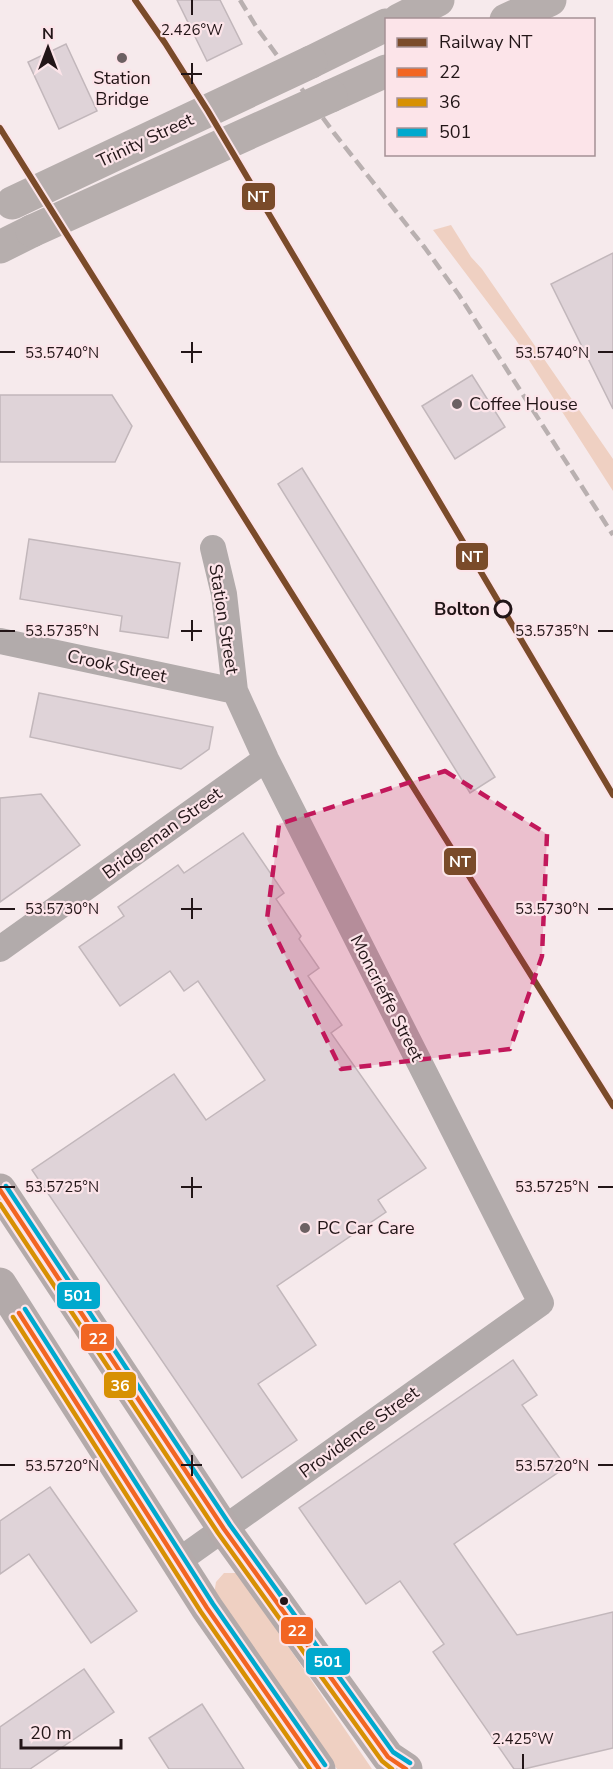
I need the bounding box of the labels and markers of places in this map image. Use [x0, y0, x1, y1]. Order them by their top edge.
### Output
marker: Station Bridge [115, 51, 129, 65]
place label: Station Bridge [93, 66, 151, 111]
place label: Coffee House [469, 392, 578, 416]
marker: Coffee House [450, 397, 464, 411]
place label: Bolton [434, 597, 490, 621]
marker: Bolton [494, 600, 512, 618]
place label: PC Car Care [317, 1216, 415, 1240]
marker: PC Car Care [298, 1221, 312, 1235]
unlabelled marker [278, 1595, 290, 1607]

